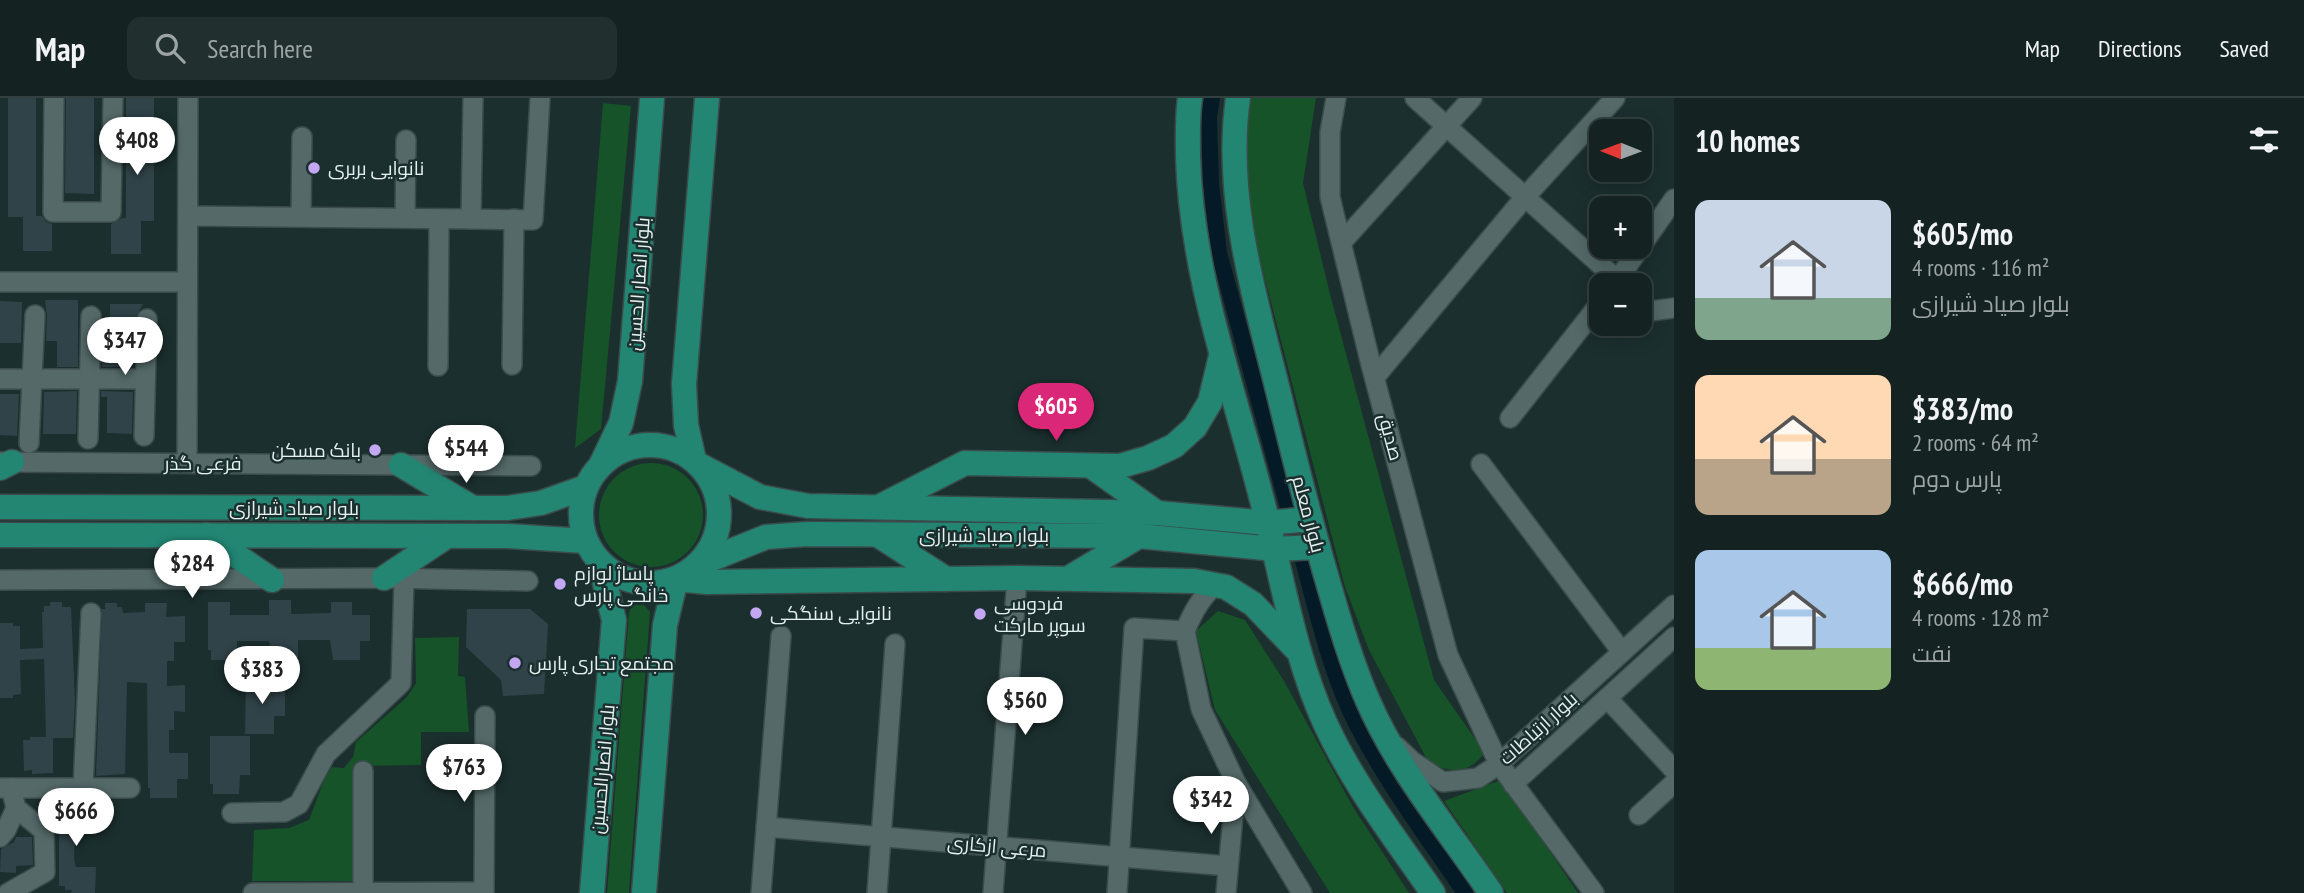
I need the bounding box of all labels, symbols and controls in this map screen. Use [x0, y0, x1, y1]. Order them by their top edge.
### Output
search box [127, 17, 617, 80]
text: Map [35, 27, 85, 70]
icon: search [151, 29, 189, 67]
text: Search here [207, 32, 313, 65]
text: Map [2025, 33, 2060, 64]
text: Directions [2098, 33, 2182, 64]
text: Saved [2220, 33, 2269, 64]
pin: $408 [96, 118, 178, 177]
north arrow [1589, 119, 1652, 182]
map controls [1589, 119, 1652, 336]
text: 10 homes [1695, 121, 1800, 160]
icon: filters [2245, 121, 2283, 159]
text: $408 [115, 125, 159, 154]
place label: نانوایی بربری [328, 156, 424, 180]
marker: نانوایی بربری [306, 160, 322, 176]
button: + [1589, 196, 1652, 259]
text: $605/mo [1912, 214, 2013, 253]
street label: بلوار انصار الحسین [621, 216, 655, 352]
icon: home [1751, 228, 1835, 312]
text: 4 rooms · 116 m² [1912, 253, 2049, 282]
button: − [1589, 273, 1652, 336]
text: بلوار صیاد شیرازی [1912, 289, 2070, 318]
pin: $347 [84, 317, 166, 377]
text: $347 [103, 325, 147, 354]
pin: $605 [1015, 384, 1097, 443]
text: $383/mo [1912, 389, 2013, 428]
text: $605 [1034, 391, 1078, 420]
icon: home [1751, 403, 1835, 487]
street label: صدیق [1372, 411, 1409, 463]
pin: $544 [425, 426, 507, 485]
text: 2 rooms · 64 m² [1912, 428, 2039, 457]
text: $544 [444, 433, 488, 462]
place label: بانک مسکن [271, 438, 361, 462]
marker: بانک مسکن [367, 442, 383, 458]
street label: فرعی گذر [163, 451, 242, 475]
text: پارس دوم [1912, 464, 2002, 493]
street label: بلوار معلم [1285, 473, 1331, 556]
street label: بلوار صیاد شیرازی [229, 496, 359, 520]
street label: بلوار صیاد شیرازی [919, 523, 1049, 547]
pin: $284 [151, 540, 233, 600]
text: $284 [170, 548, 214, 577]
place label: پاساژ لوازم خانگی پارس [574, 561, 668, 608]
text: $666/mo [1912, 564, 2013, 603]
marker: پاساژ لوازم خانگی پارس [552, 576, 568, 592]
icon: home [1751, 578, 1835, 662]
place label: فردوسی سوپر مارکت [994, 591, 1086, 638]
place label: نانوایی سنگکی [770, 601, 892, 625]
text: 4 rooms · 128 m² [1912, 603, 2049, 632]
marker: نانوایی سنگکی [748, 605, 764, 621]
marker: فردوسی سوپر مارکت [972, 606, 988, 622]
text: نفت [1912, 639, 1952, 668]
pin: $383 [221, 646, 303, 706]
place label: مجتمع تجاری پارس [529, 651, 674, 677]
text: $383 [240, 654, 284, 683]
marker: مجتمع تجاری پارس [507, 655, 523, 671]
pin: $560 [984, 678, 1066, 737]
text: $560 [1003, 685, 1047, 714]
street label: بلوار ارتباطات [1494, 687, 1582, 769]
street label: بلوار انصارالحسین [584, 703, 620, 835]
pin: $763 [423, 744, 505, 804]
text: $763 [442, 752, 486, 781]
pin: $342 [1170, 776, 1252, 836]
text: $342 [1189, 784, 1233, 813]
pin: $666 [35, 788, 117, 848]
text: $666 [54, 796, 98, 825]
street label: مرعی ازکاری [946, 830, 1048, 862]

